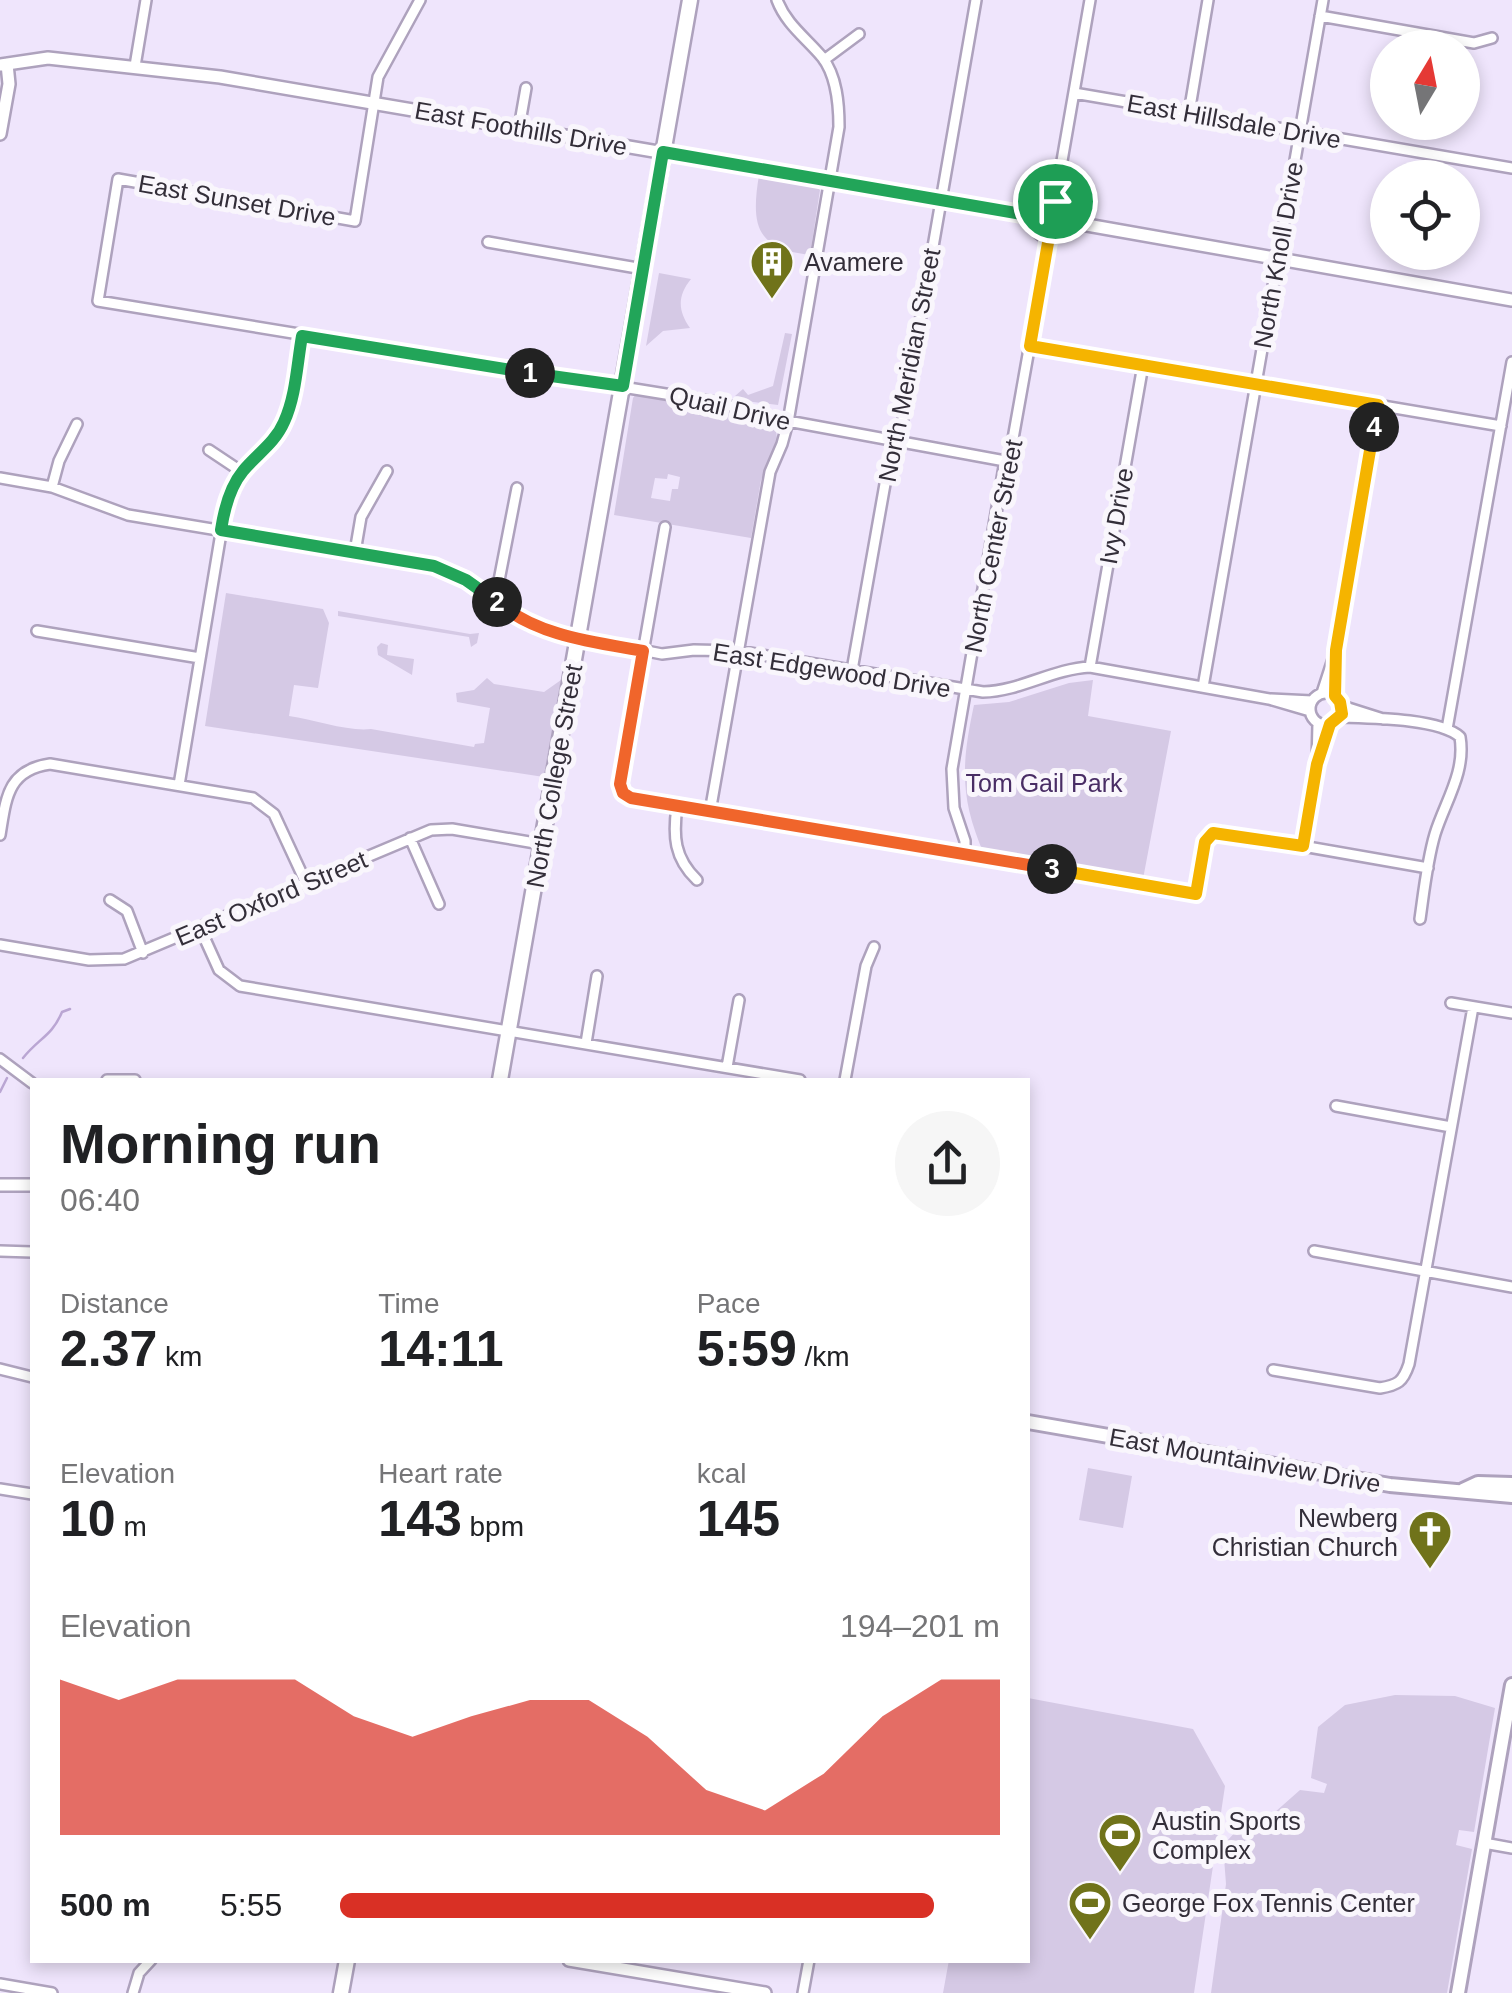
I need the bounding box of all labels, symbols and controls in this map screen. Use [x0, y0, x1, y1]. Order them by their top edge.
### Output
north arrow [1370, 30, 1480, 140]
map controls [1370, 30, 1480, 270]
street label: East Hillsdale Drive [1125, 88, 1343, 154]
street label: East Foothills Drive [413, 96, 629, 160]
pin [1013, 159, 1098, 244]
street label: North Knoll Drive [1248, 160, 1308, 350]
button: locate [1370, 160, 1480, 270]
street label: East Sunset Drive [136, 169, 338, 231]
icon: arrive [1028, 174, 1083, 229]
building icon: Avamere [749, 239, 795, 300]
street label: North Meridian Street [873, 246, 945, 484]
place label: Avamere [804, 248, 904, 276]
pin: 1 [505, 348, 555, 398]
text: 1 [522, 357, 538, 388]
street label: Quail Drive [667, 380, 793, 436]
pin: 4 [1349, 402, 1399, 452]
text: 4 [1366, 411, 1382, 442]
street label: North Center Street [959, 437, 1027, 655]
street label: Ivy Drive [1094, 466, 1138, 566]
pin: 2 [472, 577, 522, 627]
text: 2 [489, 586, 505, 617]
street label: East Edgewood Drive [711, 637, 953, 703]
street label: North College Street [521, 662, 587, 890]
park label: Tom Gail Park [966, 769, 1123, 797]
pin: 3 [1027, 844, 1077, 894]
street label: East Oxford Street [171, 845, 371, 951]
text: 3 [1044, 853, 1060, 884]
button: share [895, 1111, 1000, 1216]
text: Morning run [60, 1113, 381, 1175]
text: 06:40 [60, 1182, 140, 1218]
text: Distance [60, 1288, 169, 1319]
text: Time [378, 1288, 440, 1319]
text: Pace [697, 1288, 760, 1319]
text: 2.37 [60, 1321, 157, 1377]
text: 14:11 [378, 1321, 503, 1377]
text: 5:59 [697, 1321, 797, 1377]
text: km [157, 1341, 202, 1372]
text: /km [797, 1341, 850, 1372]
street label: East Mountainview Drive [1107, 1422, 1383, 1498]
text: Elevation [60, 1458, 175, 1489]
text: Heart rate [378, 1458, 503, 1489]
text: kcal [697, 1458, 746, 1489]
text: 10 [60, 1491, 116, 1547]
text: 143 [378, 1491, 462, 1547]
text: 145 [697, 1491, 780, 1547]
place label: Newberg Christian Church [1212, 1504, 1398, 1561]
church icon: Newberg Christian Church [1407, 1509, 1453, 1570]
text: m [116, 1511, 147, 1542]
text: bpm [462, 1511, 524, 1542]
text: Elevation [60, 1608, 192, 1644]
text: 194–201 m [840, 1608, 1000, 1644]
place label: Austin Sports Complex [1152, 1807, 1301, 1864]
sports icon: Austin Sports Complex [1097, 1812, 1143, 1873]
sports icon: George Fox Tennis Center [1067, 1880, 1113, 1941]
text: 500 m [60, 1887, 151, 1923]
text: 5:55 [220, 1887, 282, 1923]
place label: George Fox Tennis Center [1122, 1889, 1415, 1917]

